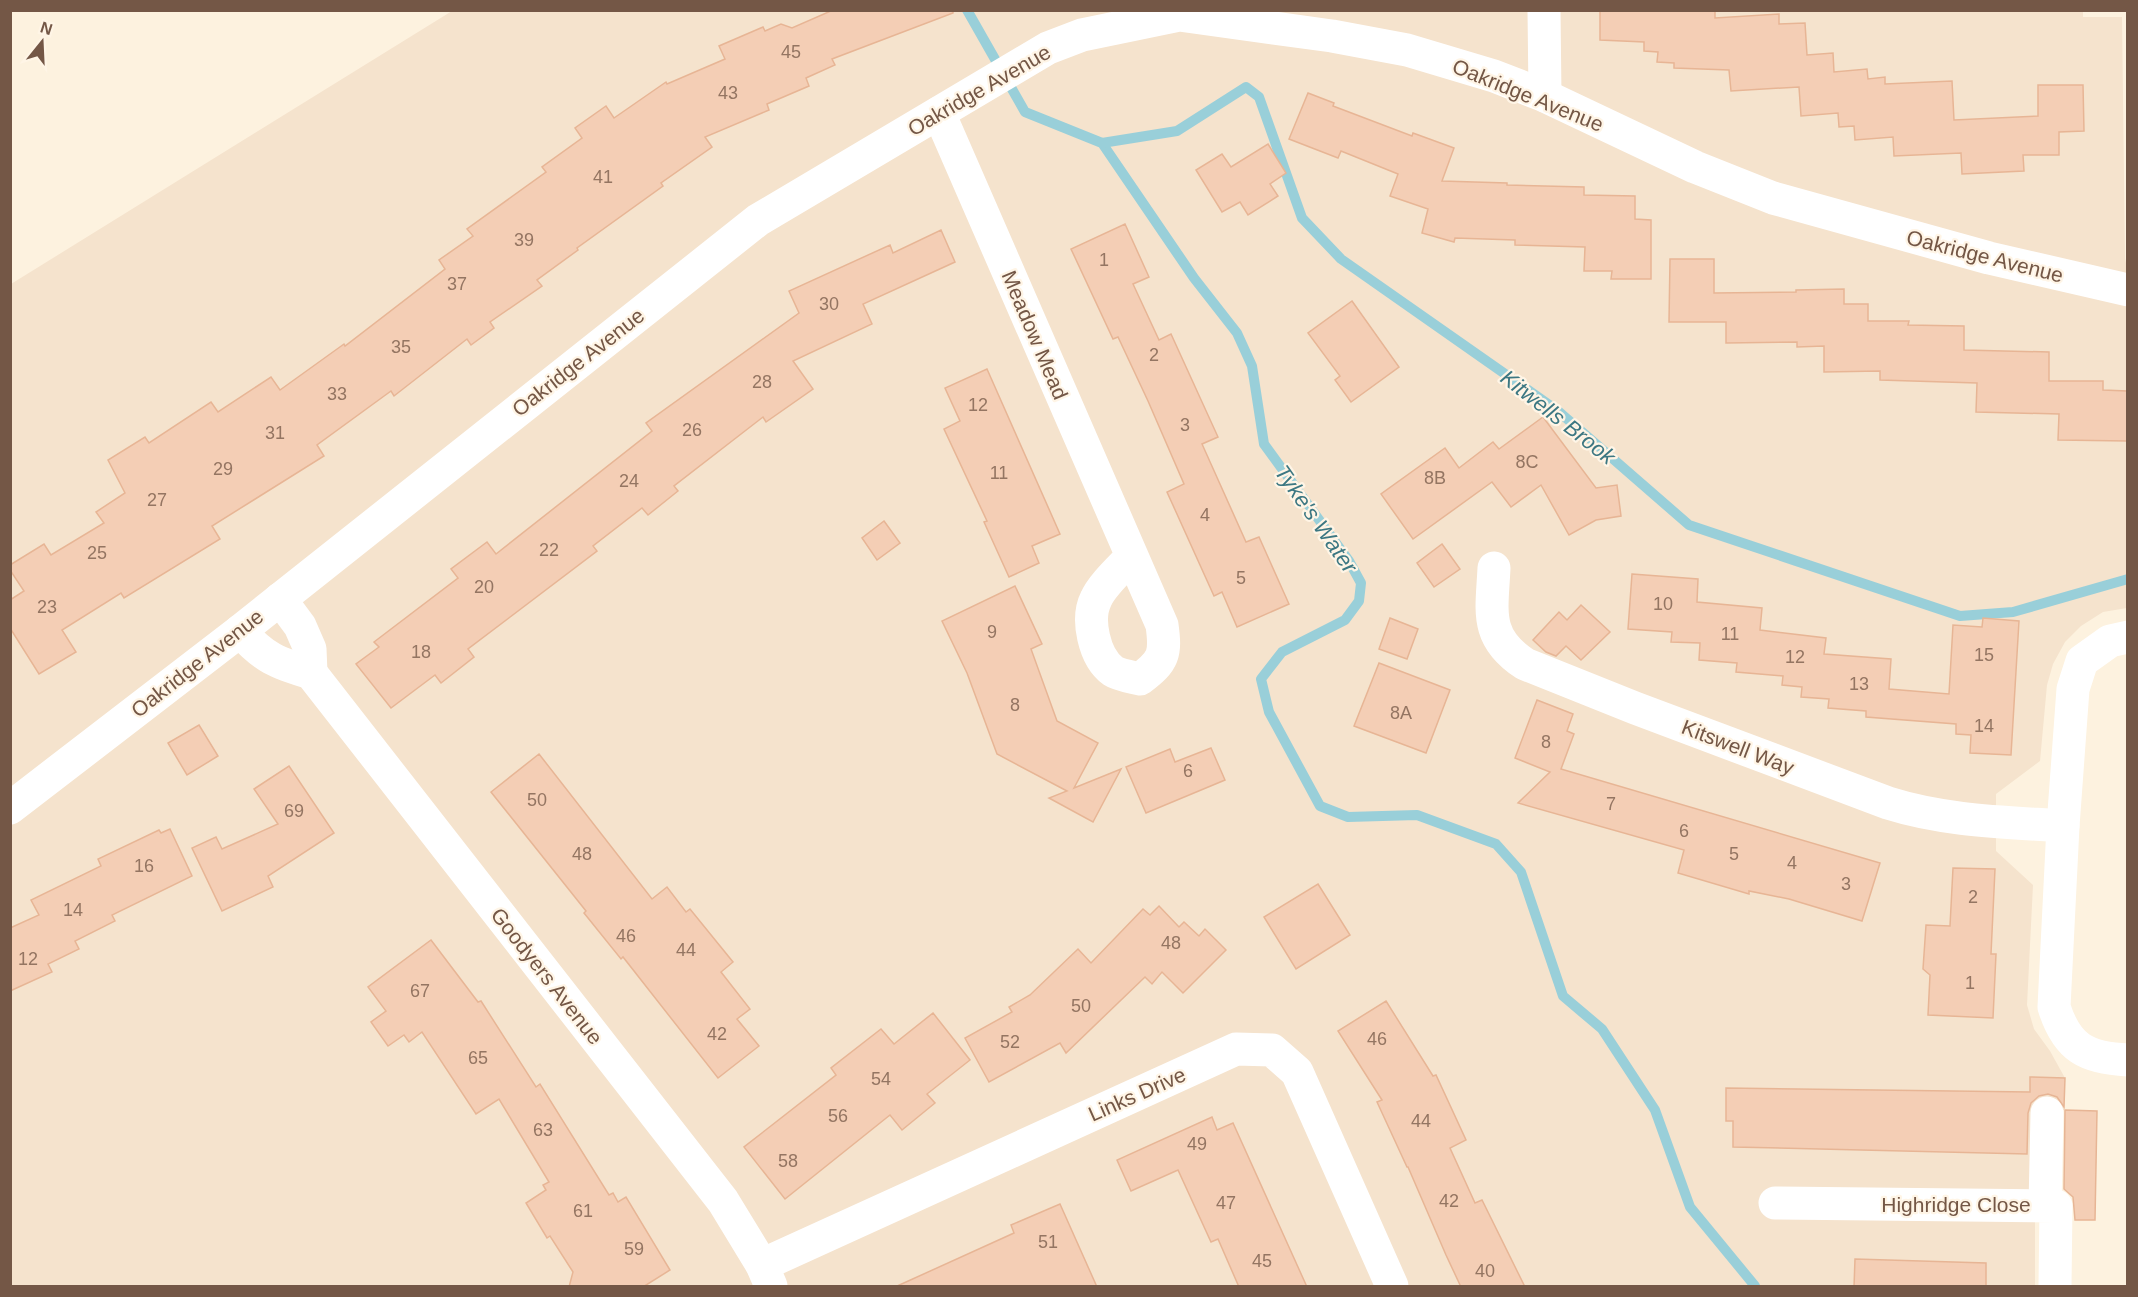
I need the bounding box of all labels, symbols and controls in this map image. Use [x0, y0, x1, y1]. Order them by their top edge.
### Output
north arrow [12, 12, 72, 72]
text: N [38, 18, 55, 38]
street label: Oakridge Avenue [904, 40, 1054, 140]
house number: 45 [781, 42, 801, 62]
street label: Oakridge Avenue [1449, 54, 1607, 136]
house number: 43 [718, 83, 738, 103]
house number: 41 [593, 167, 613, 187]
street label: Oakridge Avenue [1904, 225, 2066, 287]
house number: 39 [514, 230, 534, 250]
house number: 1 [1099, 250, 1109, 270]
street label: Meadow Mead [998, 267, 1072, 403]
house number: 37 [447, 274, 467, 294]
house number: 30 [819, 294, 839, 314]
street label: Oakridge Avenue [508, 303, 648, 421]
house number: 35 [391, 337, 411, 357]
house number: 2 [1149, 345, 1159, 365]
water label: Kitwells Brook [1496, 365, 1621, 470]
house number: 28 [752, 372, 772, 392]
house number: 33 [327, 384, 347, 404]
house number: 12 [968, 395, 988, 415]
house number: 3 [1180, 415, 1190, 435]
house number: 26 [682, 420, 702, 440]
house number: 31 [265, 423, 285, 443]
house number: 8C [1515, 452, 1539, 472]
house number: 29 [213, 459, 233, 479]
water label: Tyke's Water [1270, 460, 1363, 579]
house number: 11 [990, 463, 1008, 483]
house number: 8B [1424, 468, 1446, 488]
house number: 24 [619, 471, 639, 491]
house number: 27 [147, 490, 167, 510]
house number: 4 [1200, 505, 1210, 525]
house number: 22 [539, 540, 559, 560]
house number: 25 [87, 543, 107, 563]
house number: 5 [1236, 568, 1246, 588]
house number: 20 [474, 577, 494, 597]
house number: 10 [1653, 594, 1673, 614]
house number: 23 [37, 597, 57, 617]
street label: Oakridge Avenue [127, 604, 267, 722]
house number: 9 [987, 622, 997, 642]
house number: 11 [1721, 624, 1739, 644]
house number: 18 [411, 642, 431, 662]
house number: 15 [1974, 645, 1994, 665]
house number: 12 [1785, 647, 1805, 667]
house number: 13 [1849, 674, 1869, 694]
house number: 8 [1010, 695, 1020, 715]
house number: 8A [1390, 703, 1412, 723]
street label: Kitswell Way [1679, 715, 1798, 779]
house number: 14 [1974, 716, 1994, 736]
house number: 8 [1541, 732, 1551, 752]
house number: 6 [1183, 761, 1193, 781]
house number: 50 [527, 790, 547, 810]
house number: 7 [1606, 794, 1616, 814]
house number: 69 [284, 801, 304, 821]
house number: 6 [1679, 821, 1689, 841]
house number: 48 [572, 844, 592, 864]
house number: 5 [1729, 844, 1739, 864]
house number: 4 [1787, 853, 1797, 873]
house number: 16 [134, 856, 154, 876]
house number: 3 [1841, 874, 1851, 894]
house number: 2 [1968, 887, 1978, 907]
house number: 14 [63, 900, 83, 920]
street label: Goodyers Avenue [487, 903, 607, 1049]
house number: 46 [616, 926, 636, 946]
house number: 48 [1161, 933, 1181, 953]
house number: 44 [676, 940, 696, 960]
house number: 12 [18, 949, 38, 969]
house number: 1 [1965, 973, 1975, 993]
house number: 67 [410, 981, 430, 1001]
house number: 50 [1071, 996, 1091, 1016]
house number: 42 [707, 1024, 727, 1044]
house number: 46 [1367, 1029, 1387, 1049]
house number: 52 [1000, 1032, 1020, 1052]
house number: 65 [468, 1048, 488, 1068]
street label: Links Drive [1085, 1062, 1189, 1126]
house number: 54 [871, 1069, 891, 1089]
house number: 56 [828, 1106, 848, 1126]
house number: 44 [1411, 1111, 1431, 1131]
house number: 63 [533, 1120, 553, 1140]
house number: 49 [1187, 1134, 1207, 1154]
house number: 58 [778, 1151, 798, 1171]
house number: 42 [1439, 1191, 1459, 1211]
house number: 47 [1216, 1193, 1236, 1213]
street label: Highridge Close [1881, 1193, 2031, 1216]
house number: 61 [573, 1201, 593, 1221]
house number: 51 [1038, 1232, 1058, 1252]
house number: 59 [624, 1239, 644, 1259]
house number: 45 [1252, 1251, 1272, 1271]
house number: 40 [1475, 1261, 1495, 1281]

